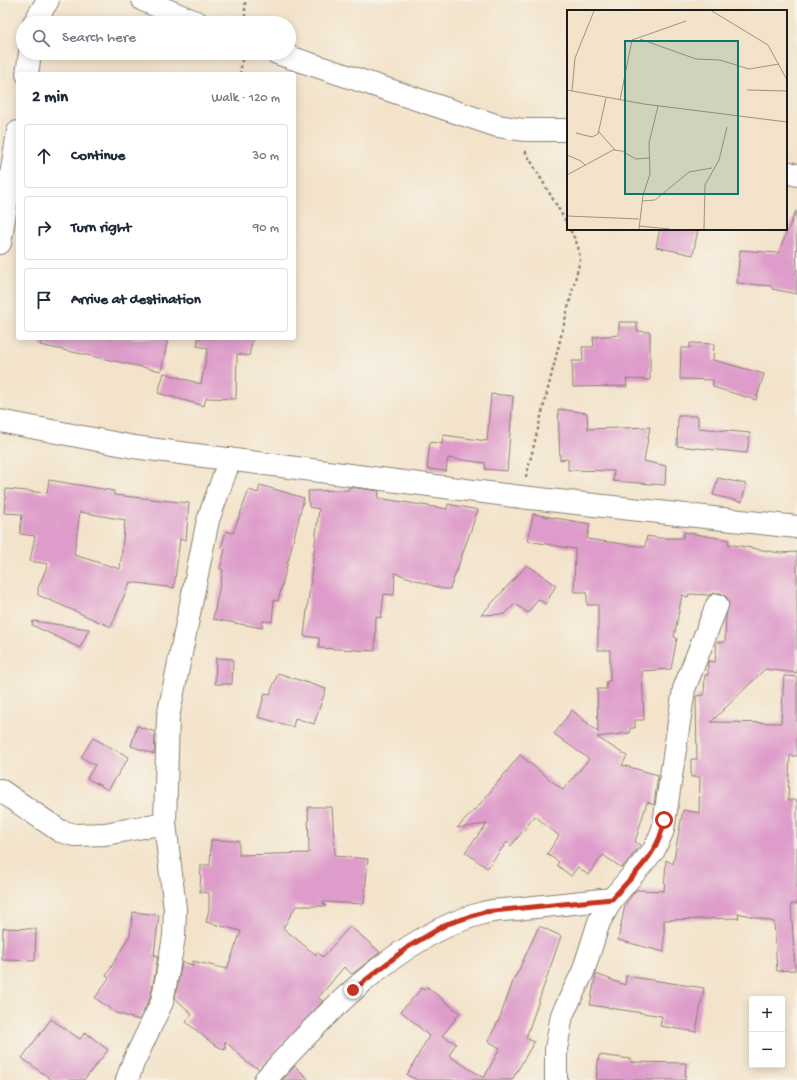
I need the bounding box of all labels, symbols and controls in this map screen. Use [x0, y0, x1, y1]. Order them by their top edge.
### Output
inset map [567, 10, 787, 230]
search box [16, 16, 296, 60]
icon: search [30, 27, 52, 49]
text: Search here [62, 29, 136, 47]
text: 2 min [32, 88, 68, 108]
text: Walk · 120 m [212, 91, 280, 106]
icon: ahead [33, 145, 55, 167]
text: Continue [71, 147, 125, 165]
text: 30 m [253, 149, 279, 164]
icon: right [33, 217, 55, 239]
text: Turn right [71, 219, 131, 237]
text: 90 m [253, 221, 279, 236]
icon: arrive [33, 289, 55, 311]
text: Arrive at destination [71, 291, 201, 309]
route start [655, 811, 673, 829]
route end [344, 981, 362, 999]
map controls [749, 996, 785, 1068]
button: + [749, 996, 785, 1032]
button: − [749, 1032, 785, 1068]

